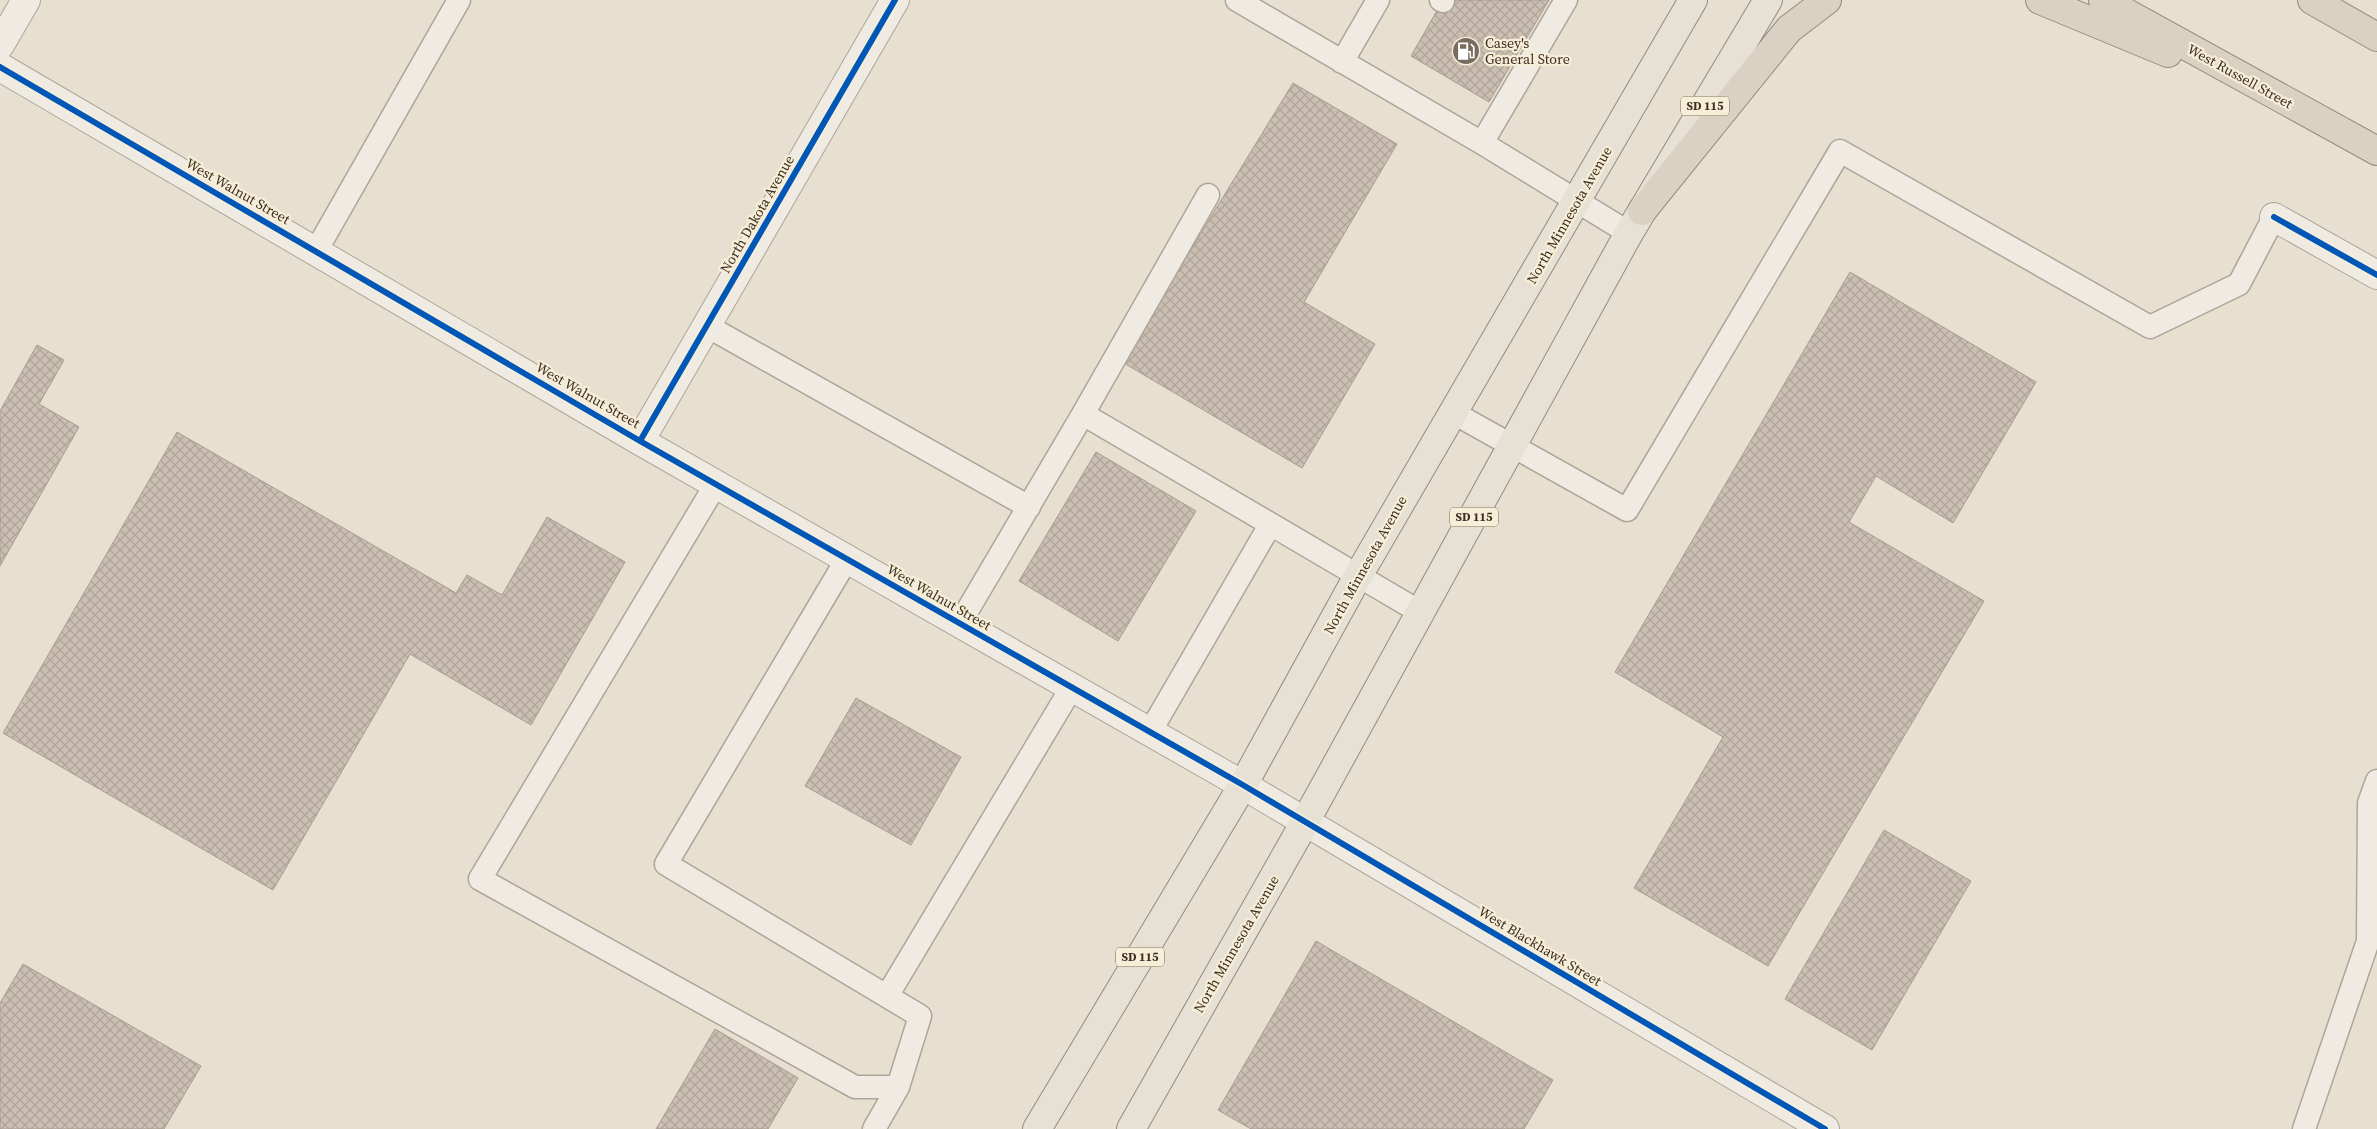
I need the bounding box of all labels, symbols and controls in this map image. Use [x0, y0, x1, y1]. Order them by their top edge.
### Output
place label: Casey's General Store [1485, 33, 1570, 69]
fuel station icon: Casey's General Store [1451, 36, 1481, 66]
street label: West Russell Street [2184, 39, 2297, 113]
road number: SD 115 [1681, 96, 1729, 115]
street label: North Minnesota Avenue [1521, 143, 1617, 287]
street label: North Dakota Avenue [715, 151, 799, 277]
street label: West Walnut Street [182, 153, 294, 229]
street label: West Walnut Street [532, 357, 644, 433]
street label: North Minnesota Avenue [1319, 492, 1411, 638]
road number: SD 115 [1450, 508, 1498, 526]
street label: West Walnut Street [883, 559, 995, 635]
street label: North Minnesota Avenue [1188, 872, 1284, 1016]
street label: West Blackhawk Street [1475, 901, 1606, 991]
road number: SD 115 [1116, 948, 1164, 966]

